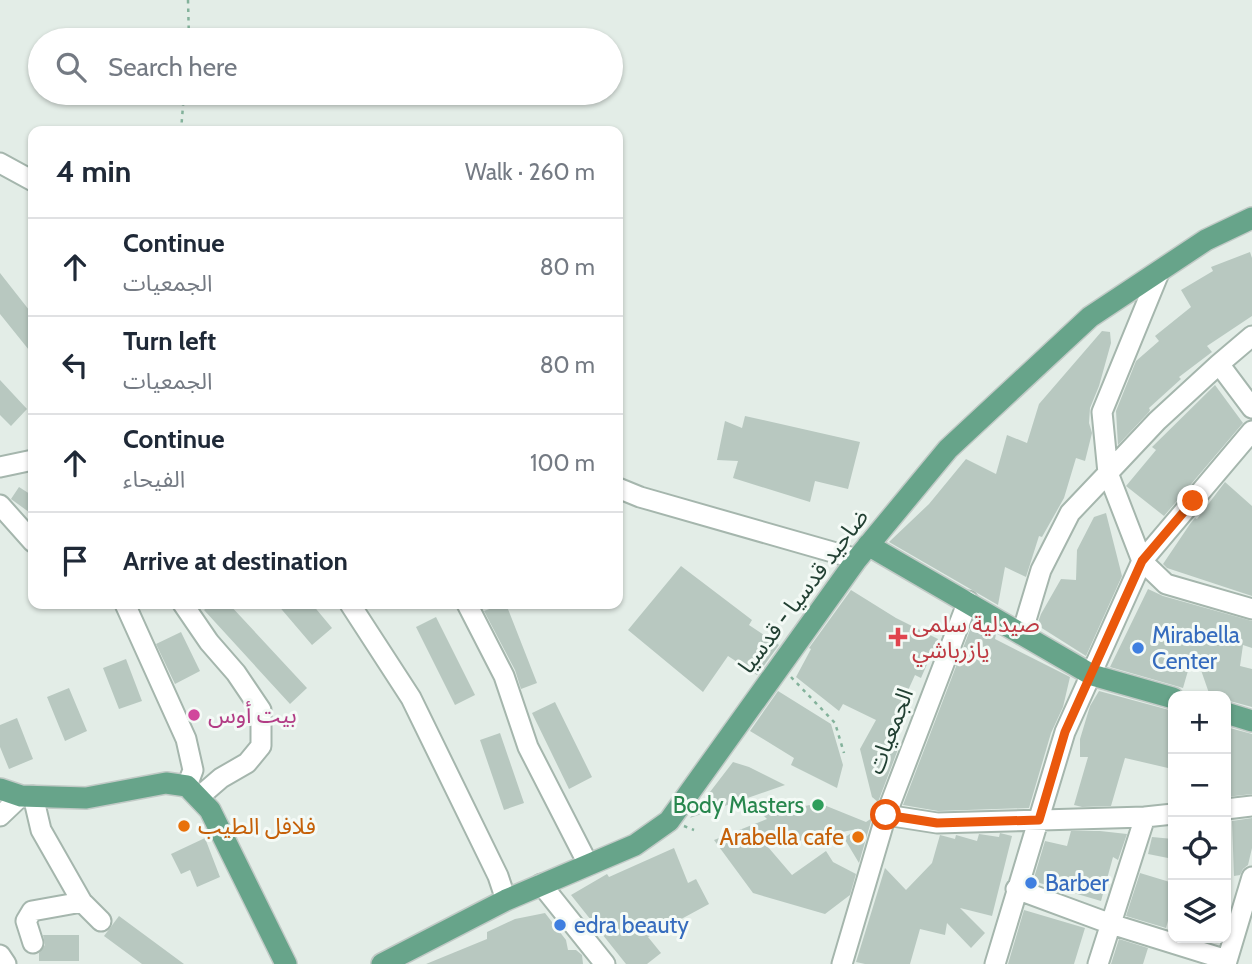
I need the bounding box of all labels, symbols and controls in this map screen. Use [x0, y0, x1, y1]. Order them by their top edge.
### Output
search box [28, 28, 623, 105]
icon: search [52, 48, 90, 86]
text: Search here [108, 51, 237, 83]
text: 4 min [56, 153, 131, 190]
text: Walk · 260 m [465, 158, 595, 186]
text: Continue [123, 227, 225, 259]
icon: ahead [56, 248, 94, 286]
text: 80 m [540, 253, 595, 281]
text: الجمعيات [123, 269, 213, 297]
text: Turn left [123, 325, 216, 357]
icon: left [56, 346, 94, 384]
text: 80 m [540, 351, 595, 379]
text: الجمعيات [123, 367, 213, 395]
text: Continue [123, 423, 225, 455]
icon: ahead [56, 444, 94, 482]
text: 100 m [530, 449, 595, 477]
text: الفيحاء [123, 465, 185, 493]
route end [1177, 485, 1208, 516]
street label: ضاحيد قدسيا - قدسيا [732, 503, 874, 679]
icon: arrive [56, 542, 94, 580]
text: Arrive at destination [123, 545, 348, 577]
place label: صيدلية سلمى يازرباشي [912, 610, 1040, 667]
place label: Mirabella Center [1152, 621, 1240, 675]
marker: صيدلية سلمى يازرباشي [890, 629, 906, 645]
marker: Mirabella Center [1130, 640, 1146, 656]
street label: الجمعيات [861, 684, 919, 778]
map controls [1168, 691, 1231, 943]
button: + [1168, 691, 1231, 754]
place label: بيت أوس [208, 701, 297, 729]
marker: بيت أوس [186, 707, 202, 723]
button: − [1168, 754, 1231, 817]
place label: Body Masters [673, 791, 804, 819]
marker: Body Masters [810, 797, 826, 813]
route start [870, 799, 901, 830]
place label: فلافل الطيب [198, 812, 316, 840]
button: locate [1168, 817, 1231, 880]
marker: فلافل الطيب [176, 818, 192, 834]
place label: Arabella cafe [720, 823, 844, 851]
marker: Arabella cafe [850, 829, 866, 845]
place label: Barber [1045, 869, 1110, 897]
marker: Barber [1023, 875, 1039, 891]
button: layers [1168, 880, 1231, 943]
place label: edra beauty [574, 911, 689, 939]
marker: edra beauty [552, 917, 568, 933]

